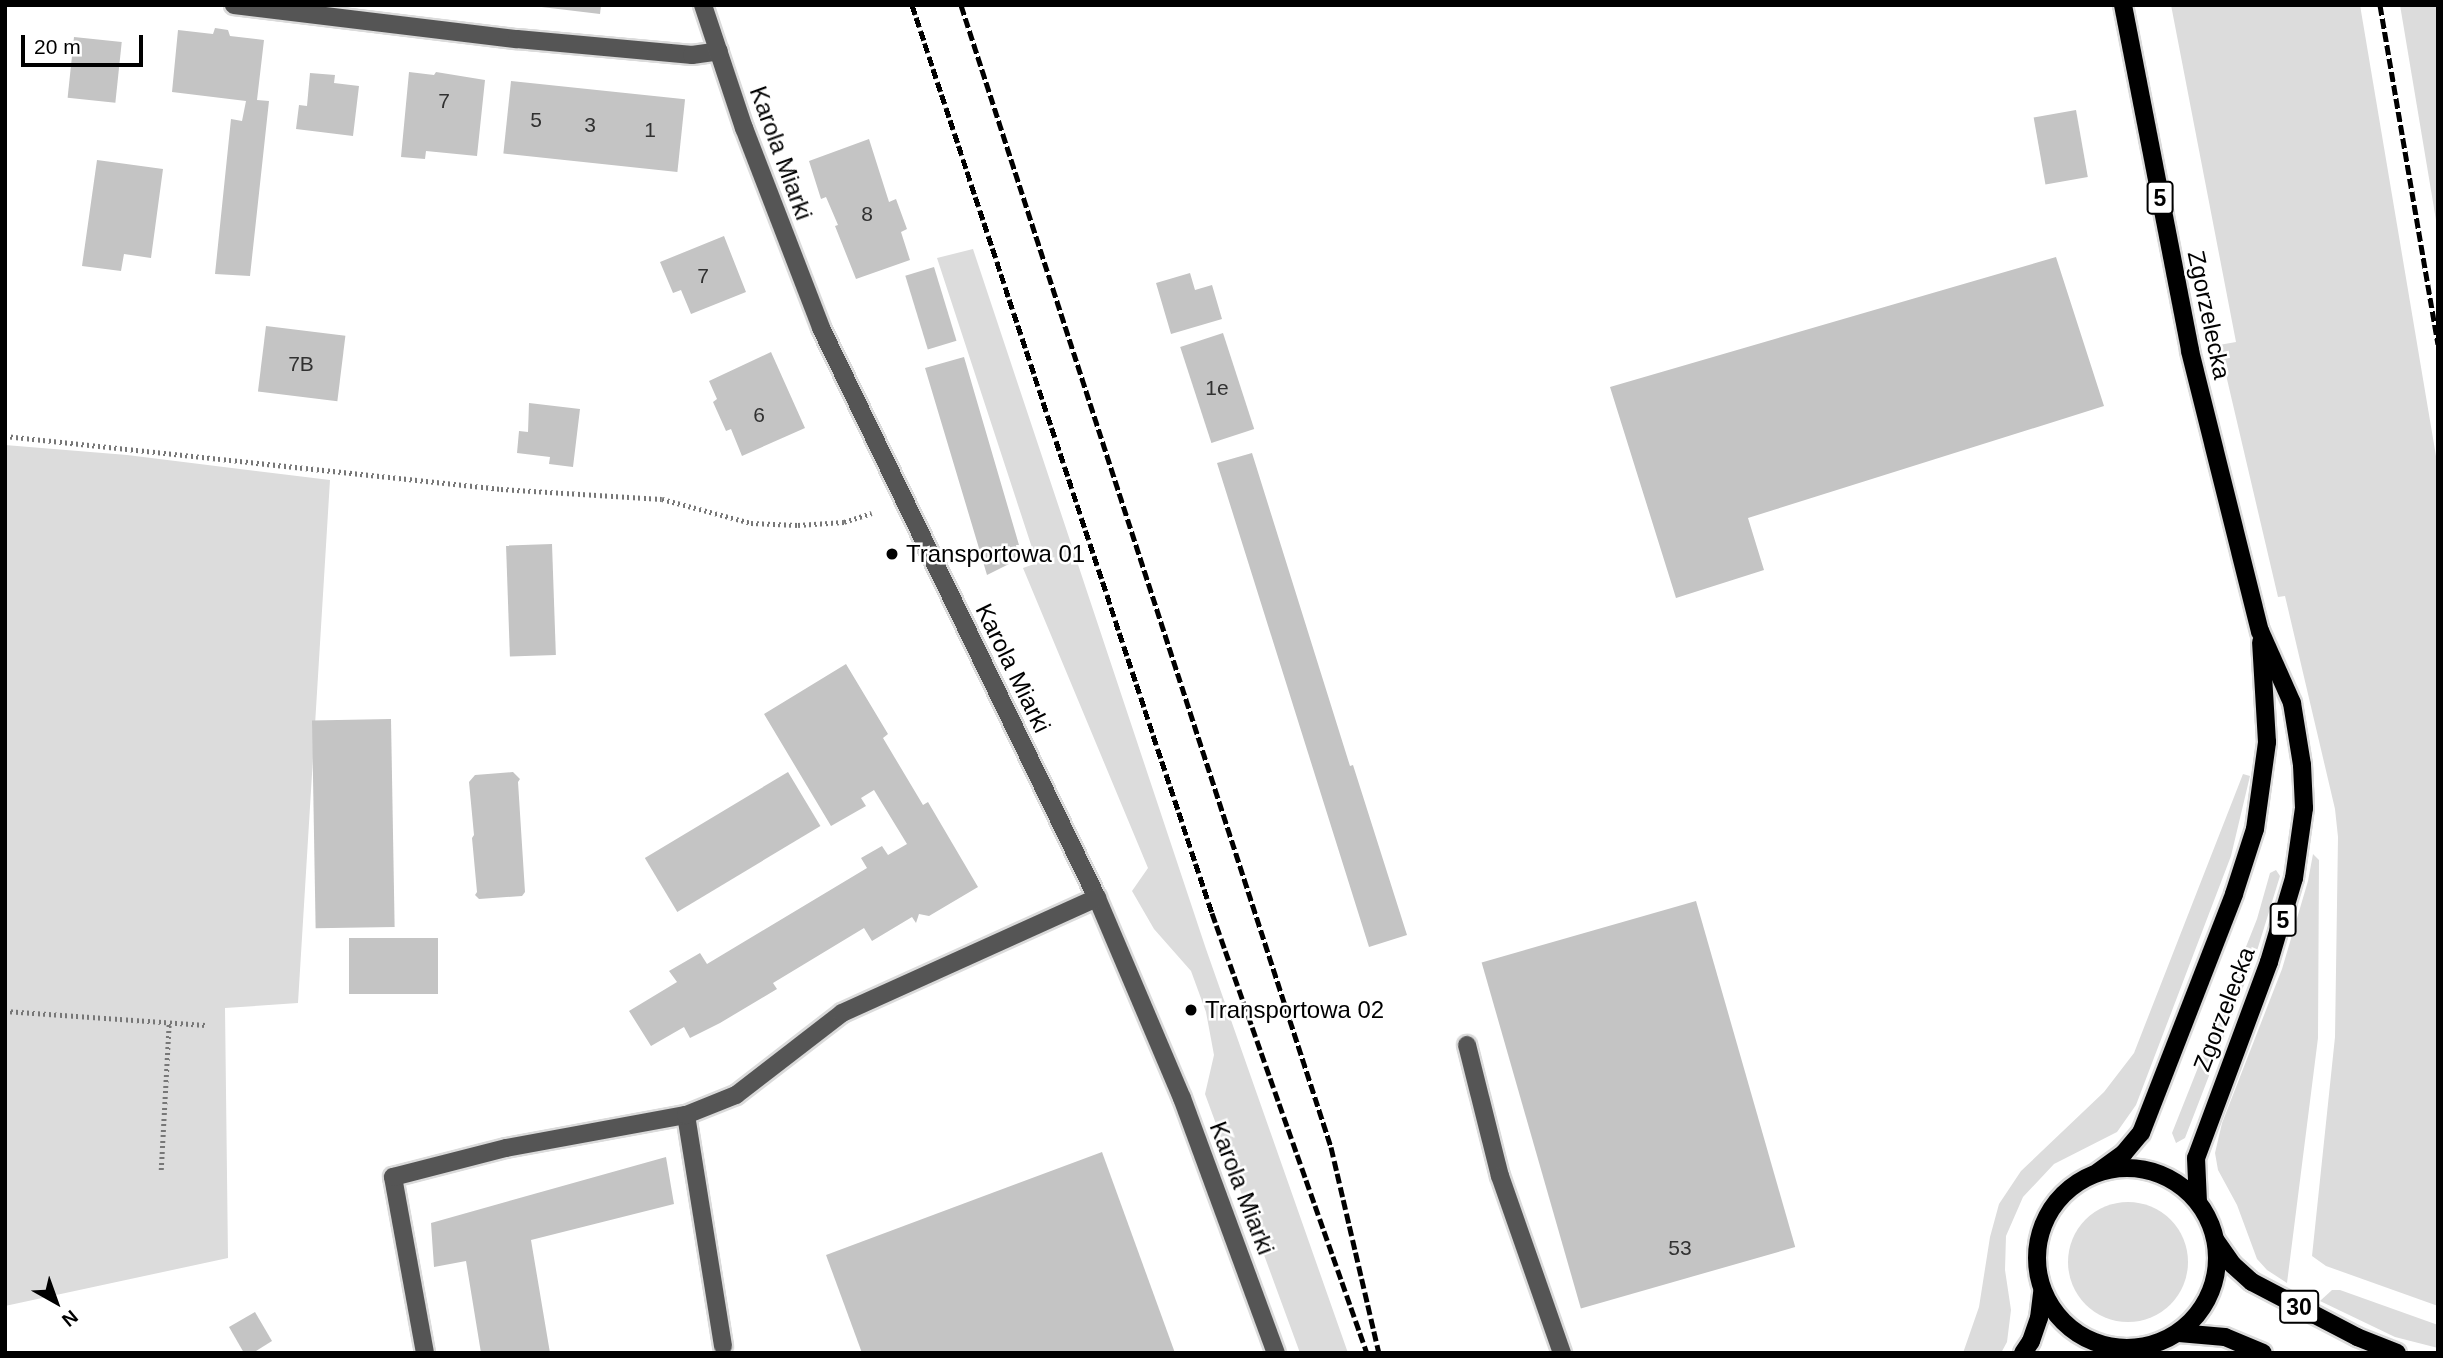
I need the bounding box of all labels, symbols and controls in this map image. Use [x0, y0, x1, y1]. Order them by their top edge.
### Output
scale bar [24, 21, 147, 65]
text: 20 m [34, 35, 81, 58]
street label: Karola Miarki [744, 82, 818, 224]
house number: 7 [438, 88, 450, 114]
house number: 5 [530, 107, 542, 133]
house number: 3 [584, 112, 596, 138]
house number: 1 [644, 117, 656, 143]
road number: 5 [2146, 178, 2174, 218]
house number: 8 [861, 201, 873, 227]
street label: Zgorzelecka [2181, 248, 2237, 382]
house number: 7 [697, 263, 709, 289]
house number: 7B [288, 351, 314, 377]
house number: 1e [1205, 375, 1229, 401]
house number: 6 [753, 402, 765, 428]
place label: Transportowa 01 [906, 540, 1085, 568]
marker: Transportowa 01 [884, 546, 900, 562]
street label: Karola Miarki [969, 599, 1057, 737]
road number: 5 [2269, 900, 2297, 939]
street label: Zgorzelecka [2187, 943, 2261, 1075]
place label: Transportowa 02 [1205, 996, 1384, 1024]
marker: Transportowa 02 [1183, 1002, 1199, 1018]
street label: Karola Miarki [1203, 1117, 1281, 1259]
house number: 53 [1668, 1235, 1692, 1261]
north arrow [21, 1267, 91, 1337]
road number: 30 [2278, 1288, 2320, 1326]
text: N [58, 1306, 82, 1331]

